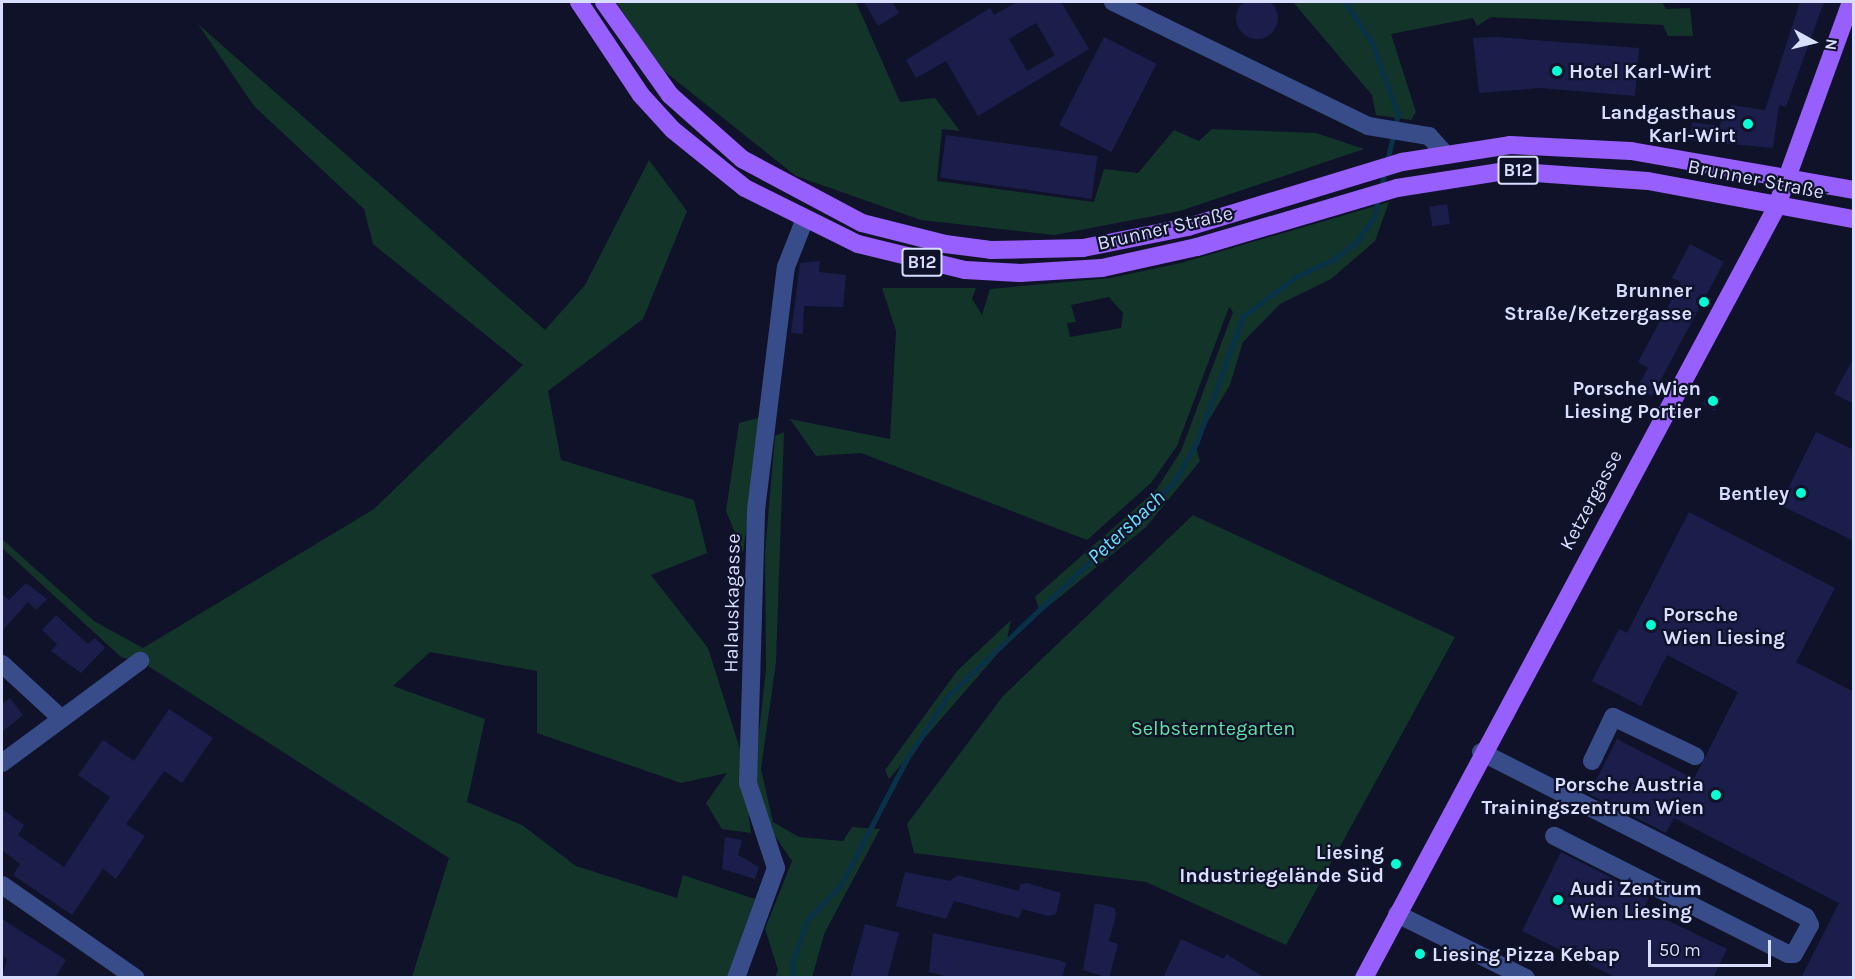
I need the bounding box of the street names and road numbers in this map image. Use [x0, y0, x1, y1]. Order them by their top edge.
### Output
street label: Brunner Straße [1686, 154, 1826, 204]
road number: B12 [1497, 155, 1539, 185]
street label: Brunner Straße [1095, 201, 1235, 255]
road number: B12 [901, 247, 943, 277]
street label: Ketzergasse [1555, 446, 1627, 554]
street label: Halauskagasse [719, 533, 745, 673]

